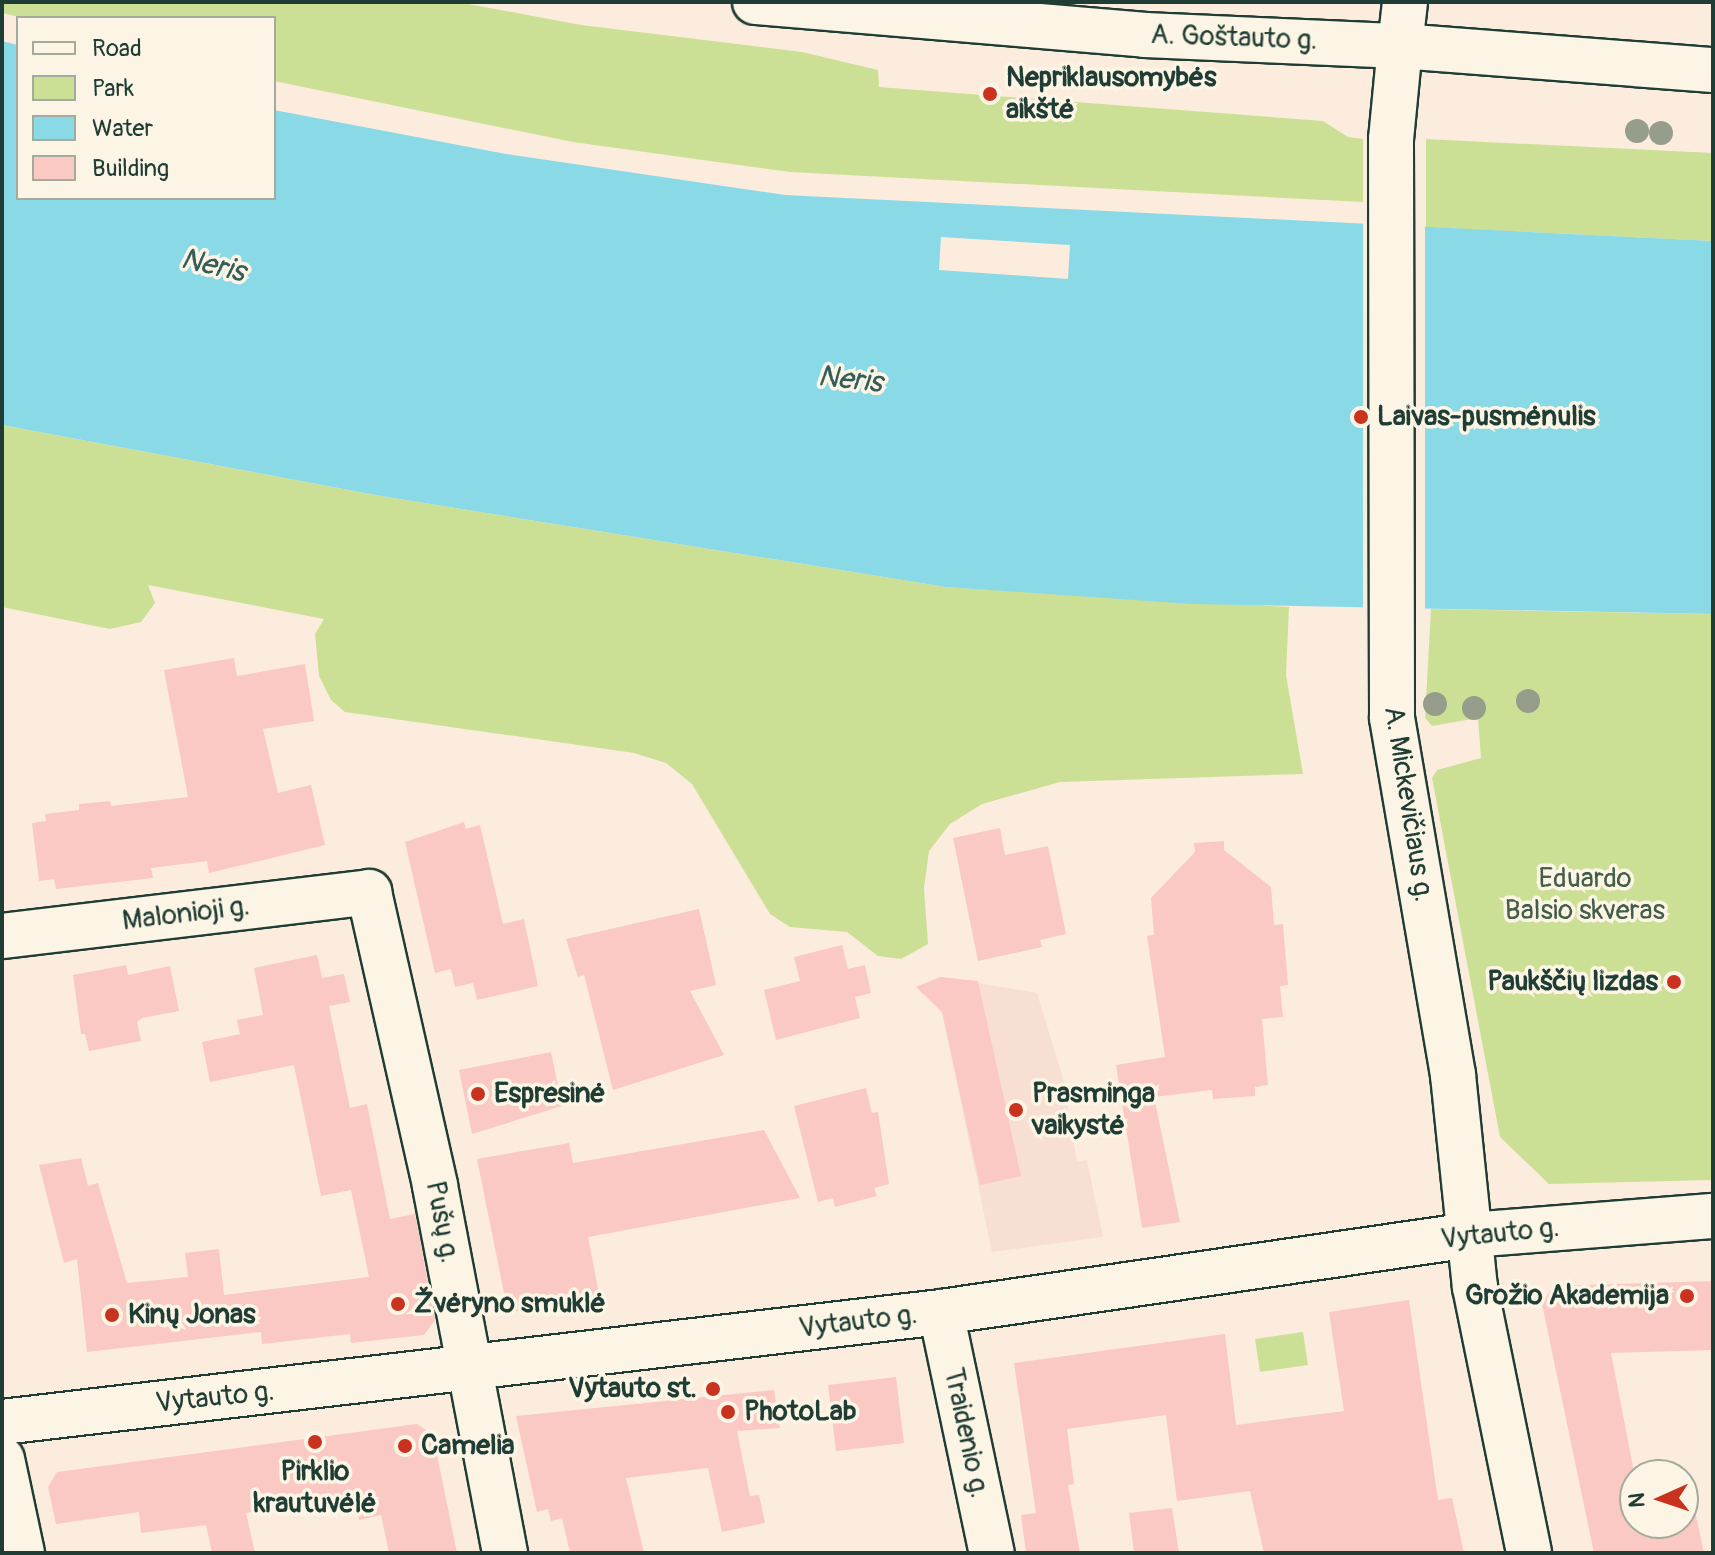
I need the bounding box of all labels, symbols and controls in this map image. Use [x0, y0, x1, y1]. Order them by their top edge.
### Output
legend [16, 16, 276, 200]
street label: A. Goštauto g. [1150, 18, 1318, 58]
text: Road [92, 34, 142, 63]
place label: Nepriklausomybės aikštė [1006, 61, 1217, 127]
text: Park [92, 74, 134, 103]
marker: Nepriklausomybės aikštė [981, 85, 999, 103]
text: Water [92, 114, 153, 143]
text: Building [92, 154, 169, 183]
water label: Neris [178, 241, 248, 291]
water label: Neris [816, 359, 884, 401]
place label: Laivas-pusmėnulis [1377, 400, 1595, 434]
marker: Laivas-pusmėnulis [1352, 408, 1370, 426]
street label: A. Mickevičiaus g. [1376, 704, 1440, 904]
park label: Eduardo Balsio skveras [1505, 862, 1665, 928]
street label: Malonioji g. [120, 890, 252, 938]
place label: Paukščių lizdas [1487, 965, 1658, 999]
marker: Paukščių lizdas [1665, 973, 1683, 991]
place label: Espresinė [494, 1077, 606, 1111]
place label: Prasminga vaikystė [1032, 1077, 1155, 1143]
marker: Espresinė [469, 1085, 487, 1103]
marker: Prasminga vaikystė [1007, 1101, 1025, 1119]
street label: Pušų g. [418, 1178, 466, 1266]
street label: Vytauto g. [1439, 1211, 1561, 1257]
place label: Grožio Akademija [1465, 1279, 1669, 1313]
marker: Grožio Akademija [1676, 1285, 1698, 1307]
place label: Žvėryno smuklė [414, 1287, 606, 1321]
marker: Žvėryno smuklė [389, 1295, 407, 1313]
place label: Kinų Jonas [128, 1298, 256, 1332]
street label: Vytauto g. [797, 1298, 919, 1346]
marker: Kinų Jonas [103, 1306, 121, 1324]
street label: Traidenio g. [936, 1365, 996, 1501]
place label: Vytauto st. [568, 1372, 697, 1406]
street label: Vytauto g. [154, 1375, 276, 1421]
marker: Vytauto st. [704, 1380, 722, 1398]
place label: PhotoLab [744, 1395, 857, 1429]
marker: PhotoLab [719, 1403, 737, 1421]
place label: Camelia [421, 1429, 515, 1463]
marker: Pirklio krautuvėlė [306, 1433, 324, 1451]
marker: Camelia [396, 1437, 414, 1455]
place label: Pirklio krautuvėlė [254, 1455, 376, 1521]
north arrow [1619, 1459, 1699, 1539]
text: N [1623, 1492, 1651, 1508]

